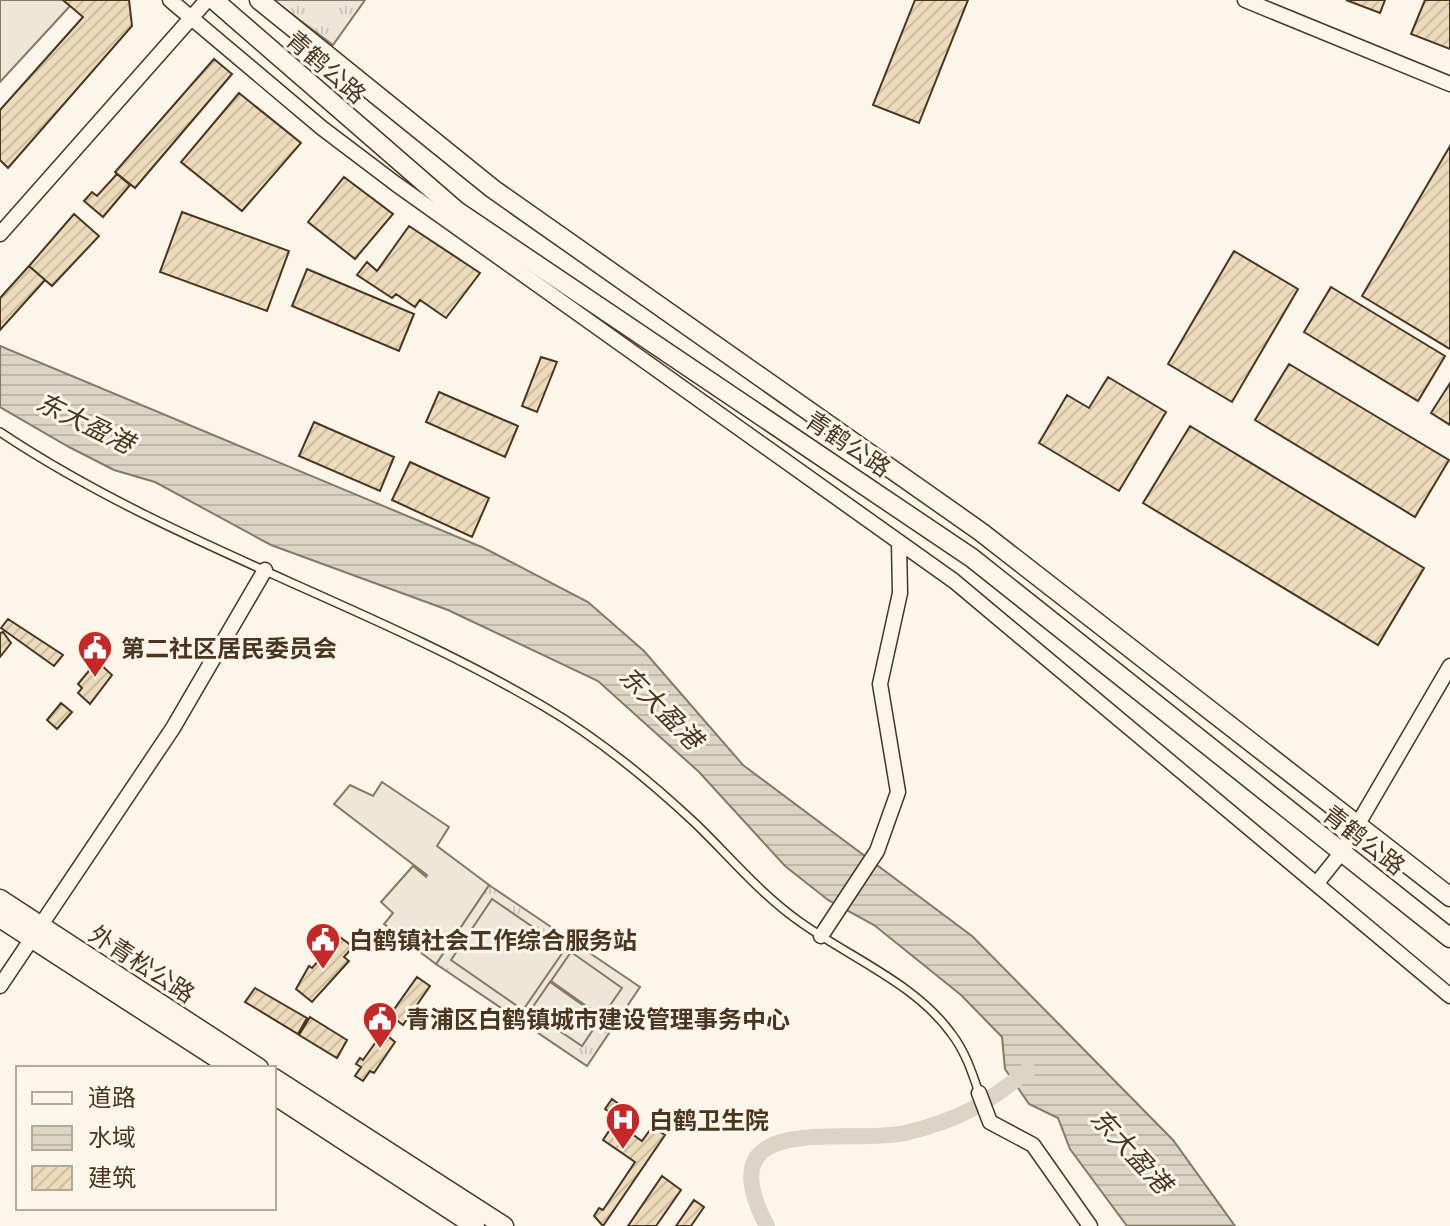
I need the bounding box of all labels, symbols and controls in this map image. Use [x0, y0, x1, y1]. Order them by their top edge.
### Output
street label: 青鹤公路 [280, 25, 372, 109]
water label: 东大盈港 [31, 386, 142, 462]
street label: 青鹤公路 [800, 405, 896, 483]
public building icon: 第二社区居民委员会 [76, 629, 114, 679]
place label: 第二社区居民委员会 [121, 634, 337, 663]
water label: 东大盈港 [613, 660, 712, 759]
street label: 青鹤公路 [1317, 799, 1411, 881]
street label: 外青松公路 [84, 919, 200, 1009]
public building icon: 白鹤镇社会工作综合服务站 [304, 921, 342, 971]
place label: 白鹤镇社会工作综合服务站 [349, 926, 637, 955]
public building icon: 青浦区白鹤镇城市建设管理事务中心 [361, 1000, 399, 1050]
place label: 青浦区白鹤镇城市建设管理事务中心 [406, 1005, 790, 1034]
legend [16, 1066, 276, 1210]
text: 道路 [88, 1083, 136, 1112]
hospital icon: 白鹤卫生院 [604, 1101, 642, 1151]
water label: 东大盈港 [1084, 1102, 1181, 1203]
place label: 白鹤卫生院 [649, 1106, 769, 1135]
text: 水域 [88, 1123, 136, 1152]
text: 建筑 [88, 1163, 136, 1192]

